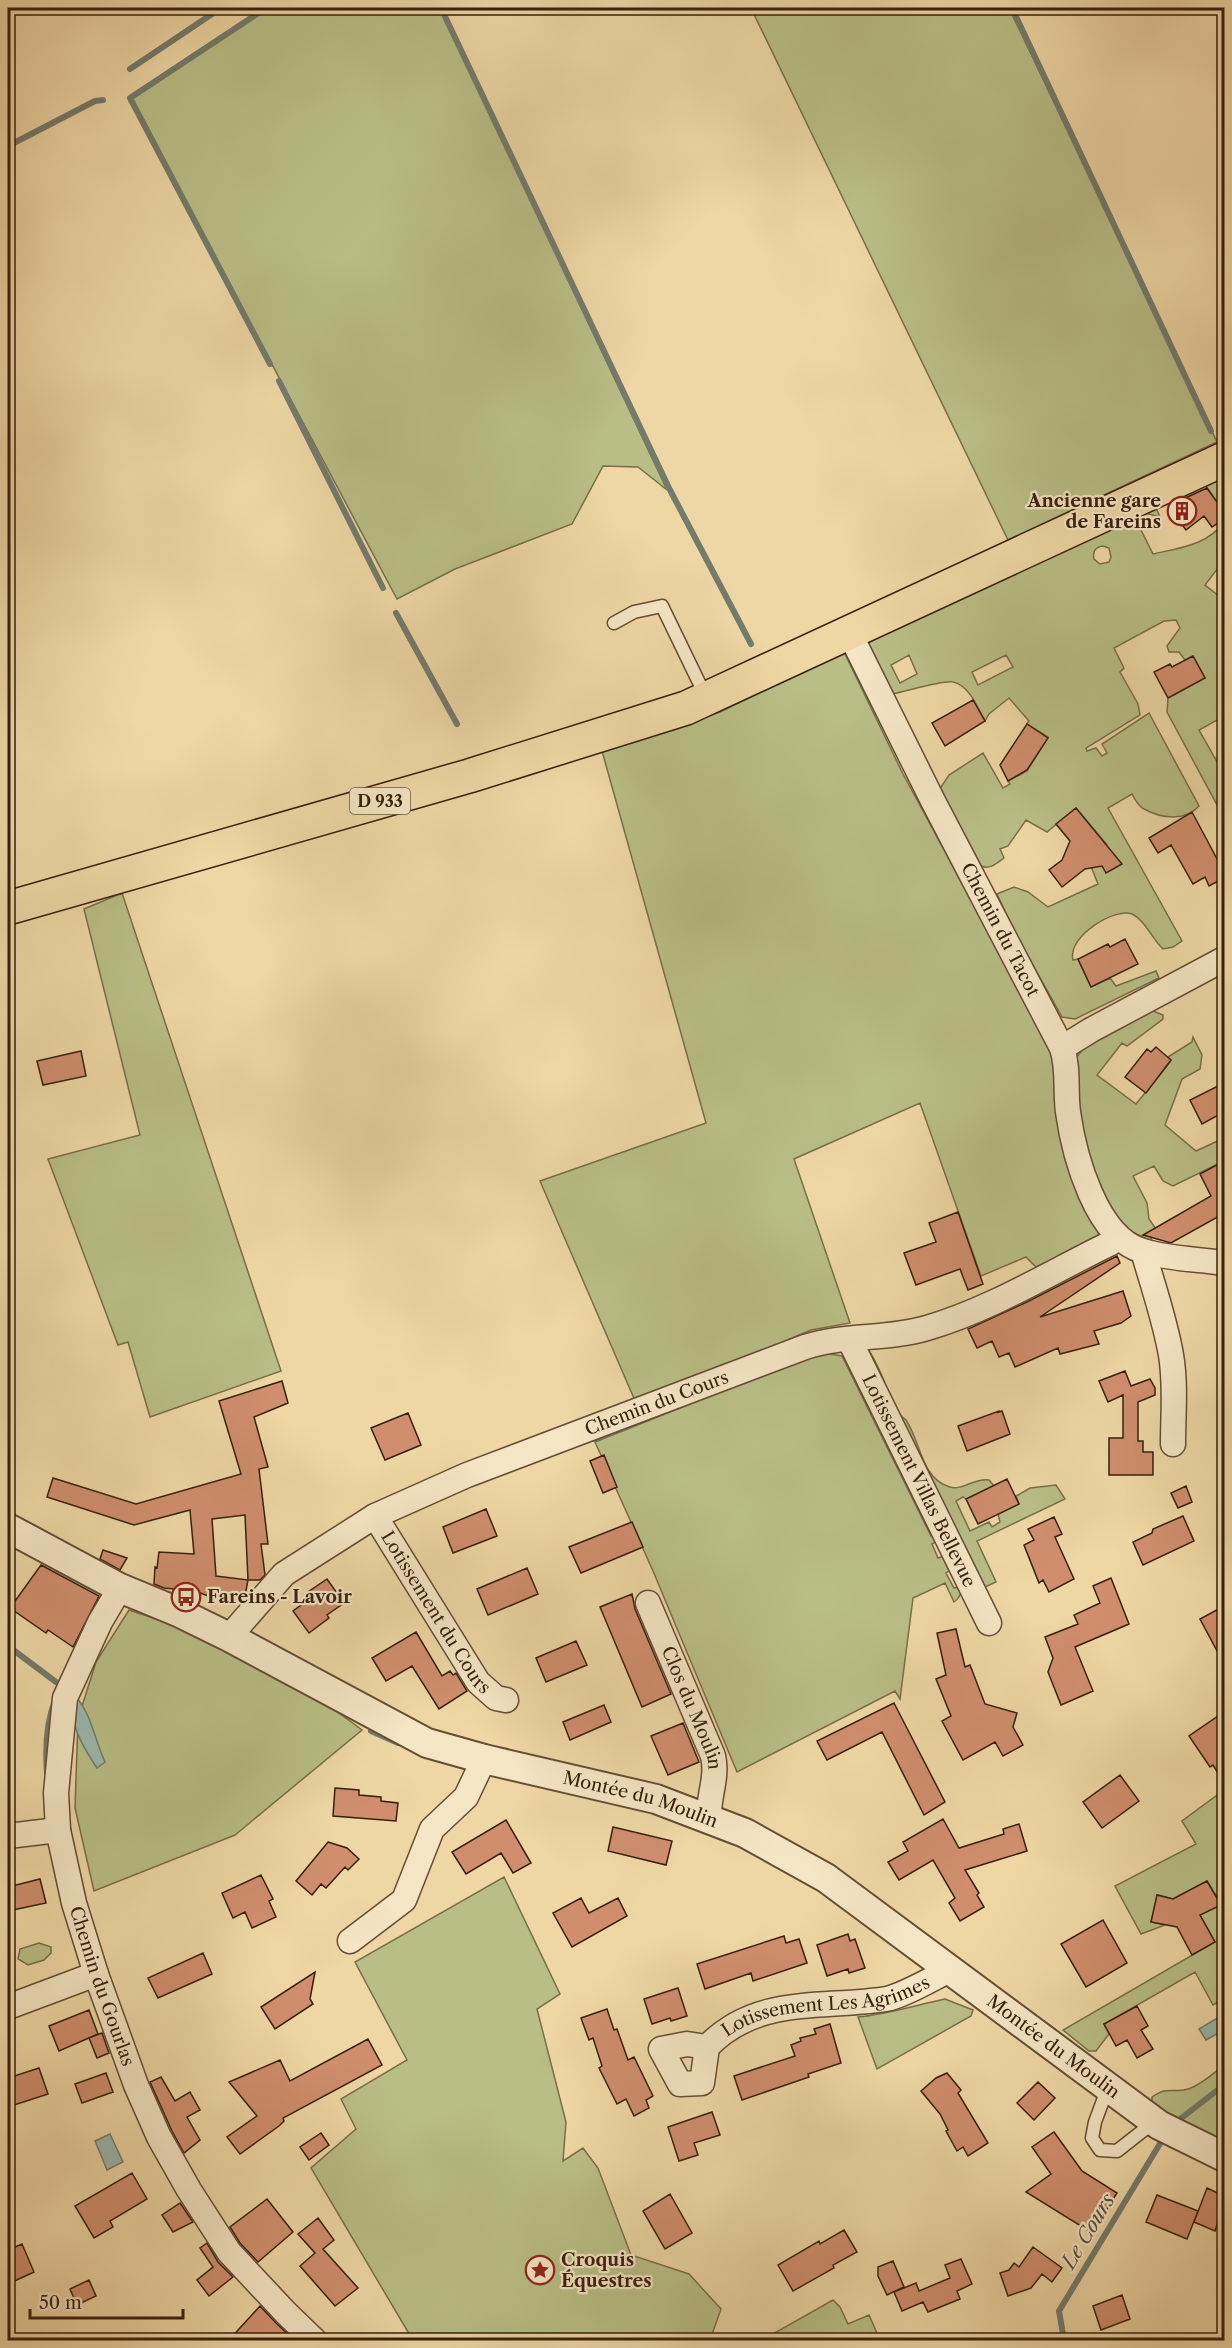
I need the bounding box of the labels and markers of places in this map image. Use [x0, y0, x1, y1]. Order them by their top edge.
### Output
place label: Ancienne gare de Fareins [1027, 490, 1161, 533]
building icon: Ancienne gare de Fareins [1166, 495, 1198, 527]
bus stop icon: Fareins - Lavoir [170, 1581, 202, 1613]
place label: Fareins - Lavoir [207, 1586, 352, 1608]
place label: Croquis Équestres [561, 2249, 652, 2292]
place icon: Croquis Équestres [524, 2254, 556, 2286]

